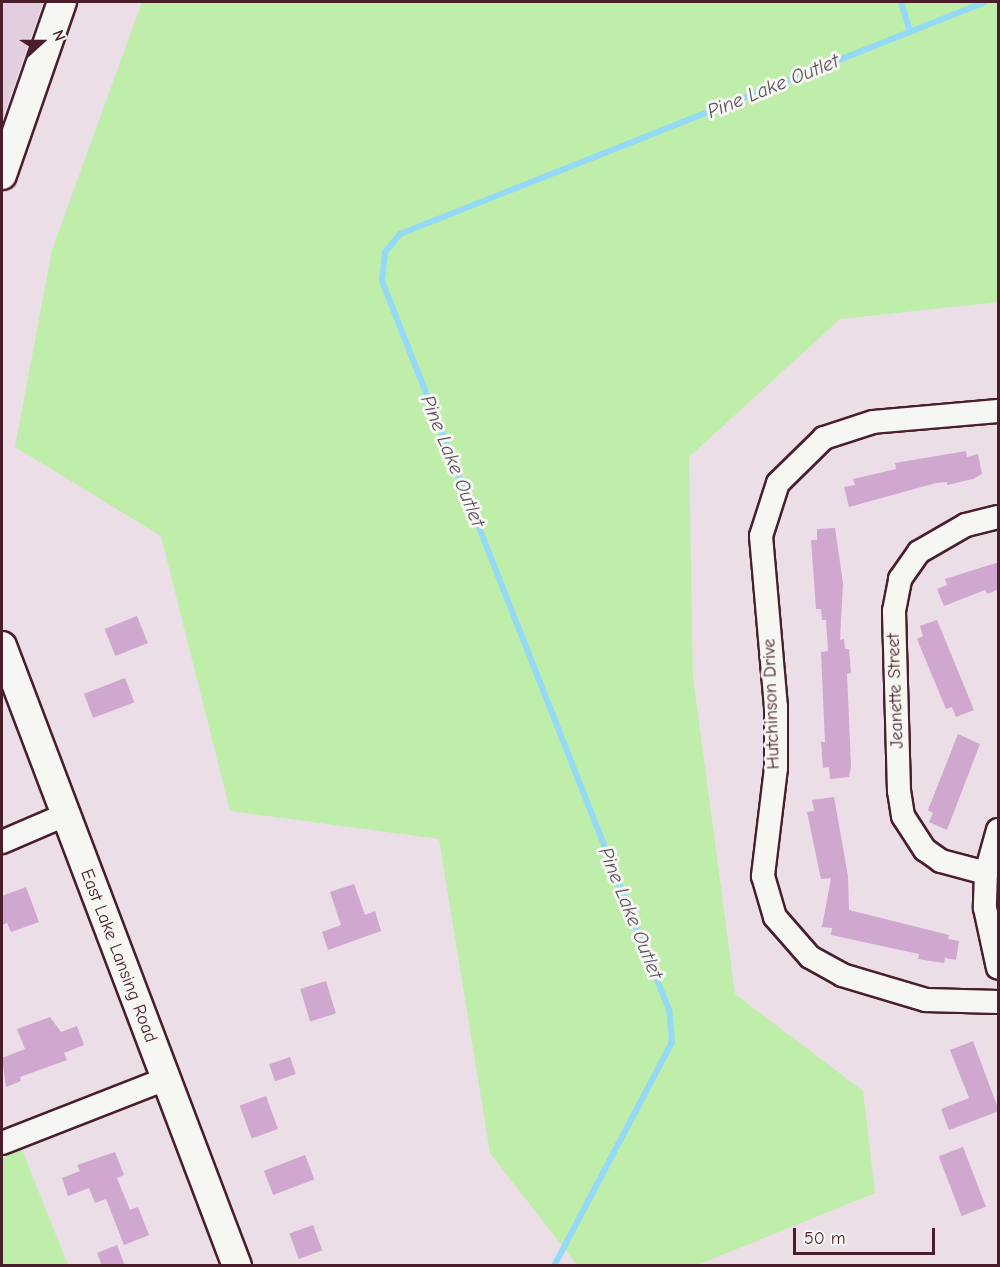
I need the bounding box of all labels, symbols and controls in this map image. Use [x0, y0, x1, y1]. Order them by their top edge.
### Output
north arrow [12, 12, 72, 72]
text: N [49, 27, 69, 44]
water label: Pine Lake Outlet [703, 49, 843, 123]
water label: Pine Lake Outlet [416, 391, 490, 531]
street label: Jeanette Street [883, 633, 909, 749]
street label: Hutchinson Drive [759, 638, 785, 770]
water label: Pine Lake Outlet [594, 843, 668, 983]
street label: East Lake Lansing Road [75, 866, 161, 1046]
scale bar [796, 1216, 938, 1254]
text: 50 m [804, 1228, 846, 1249]

